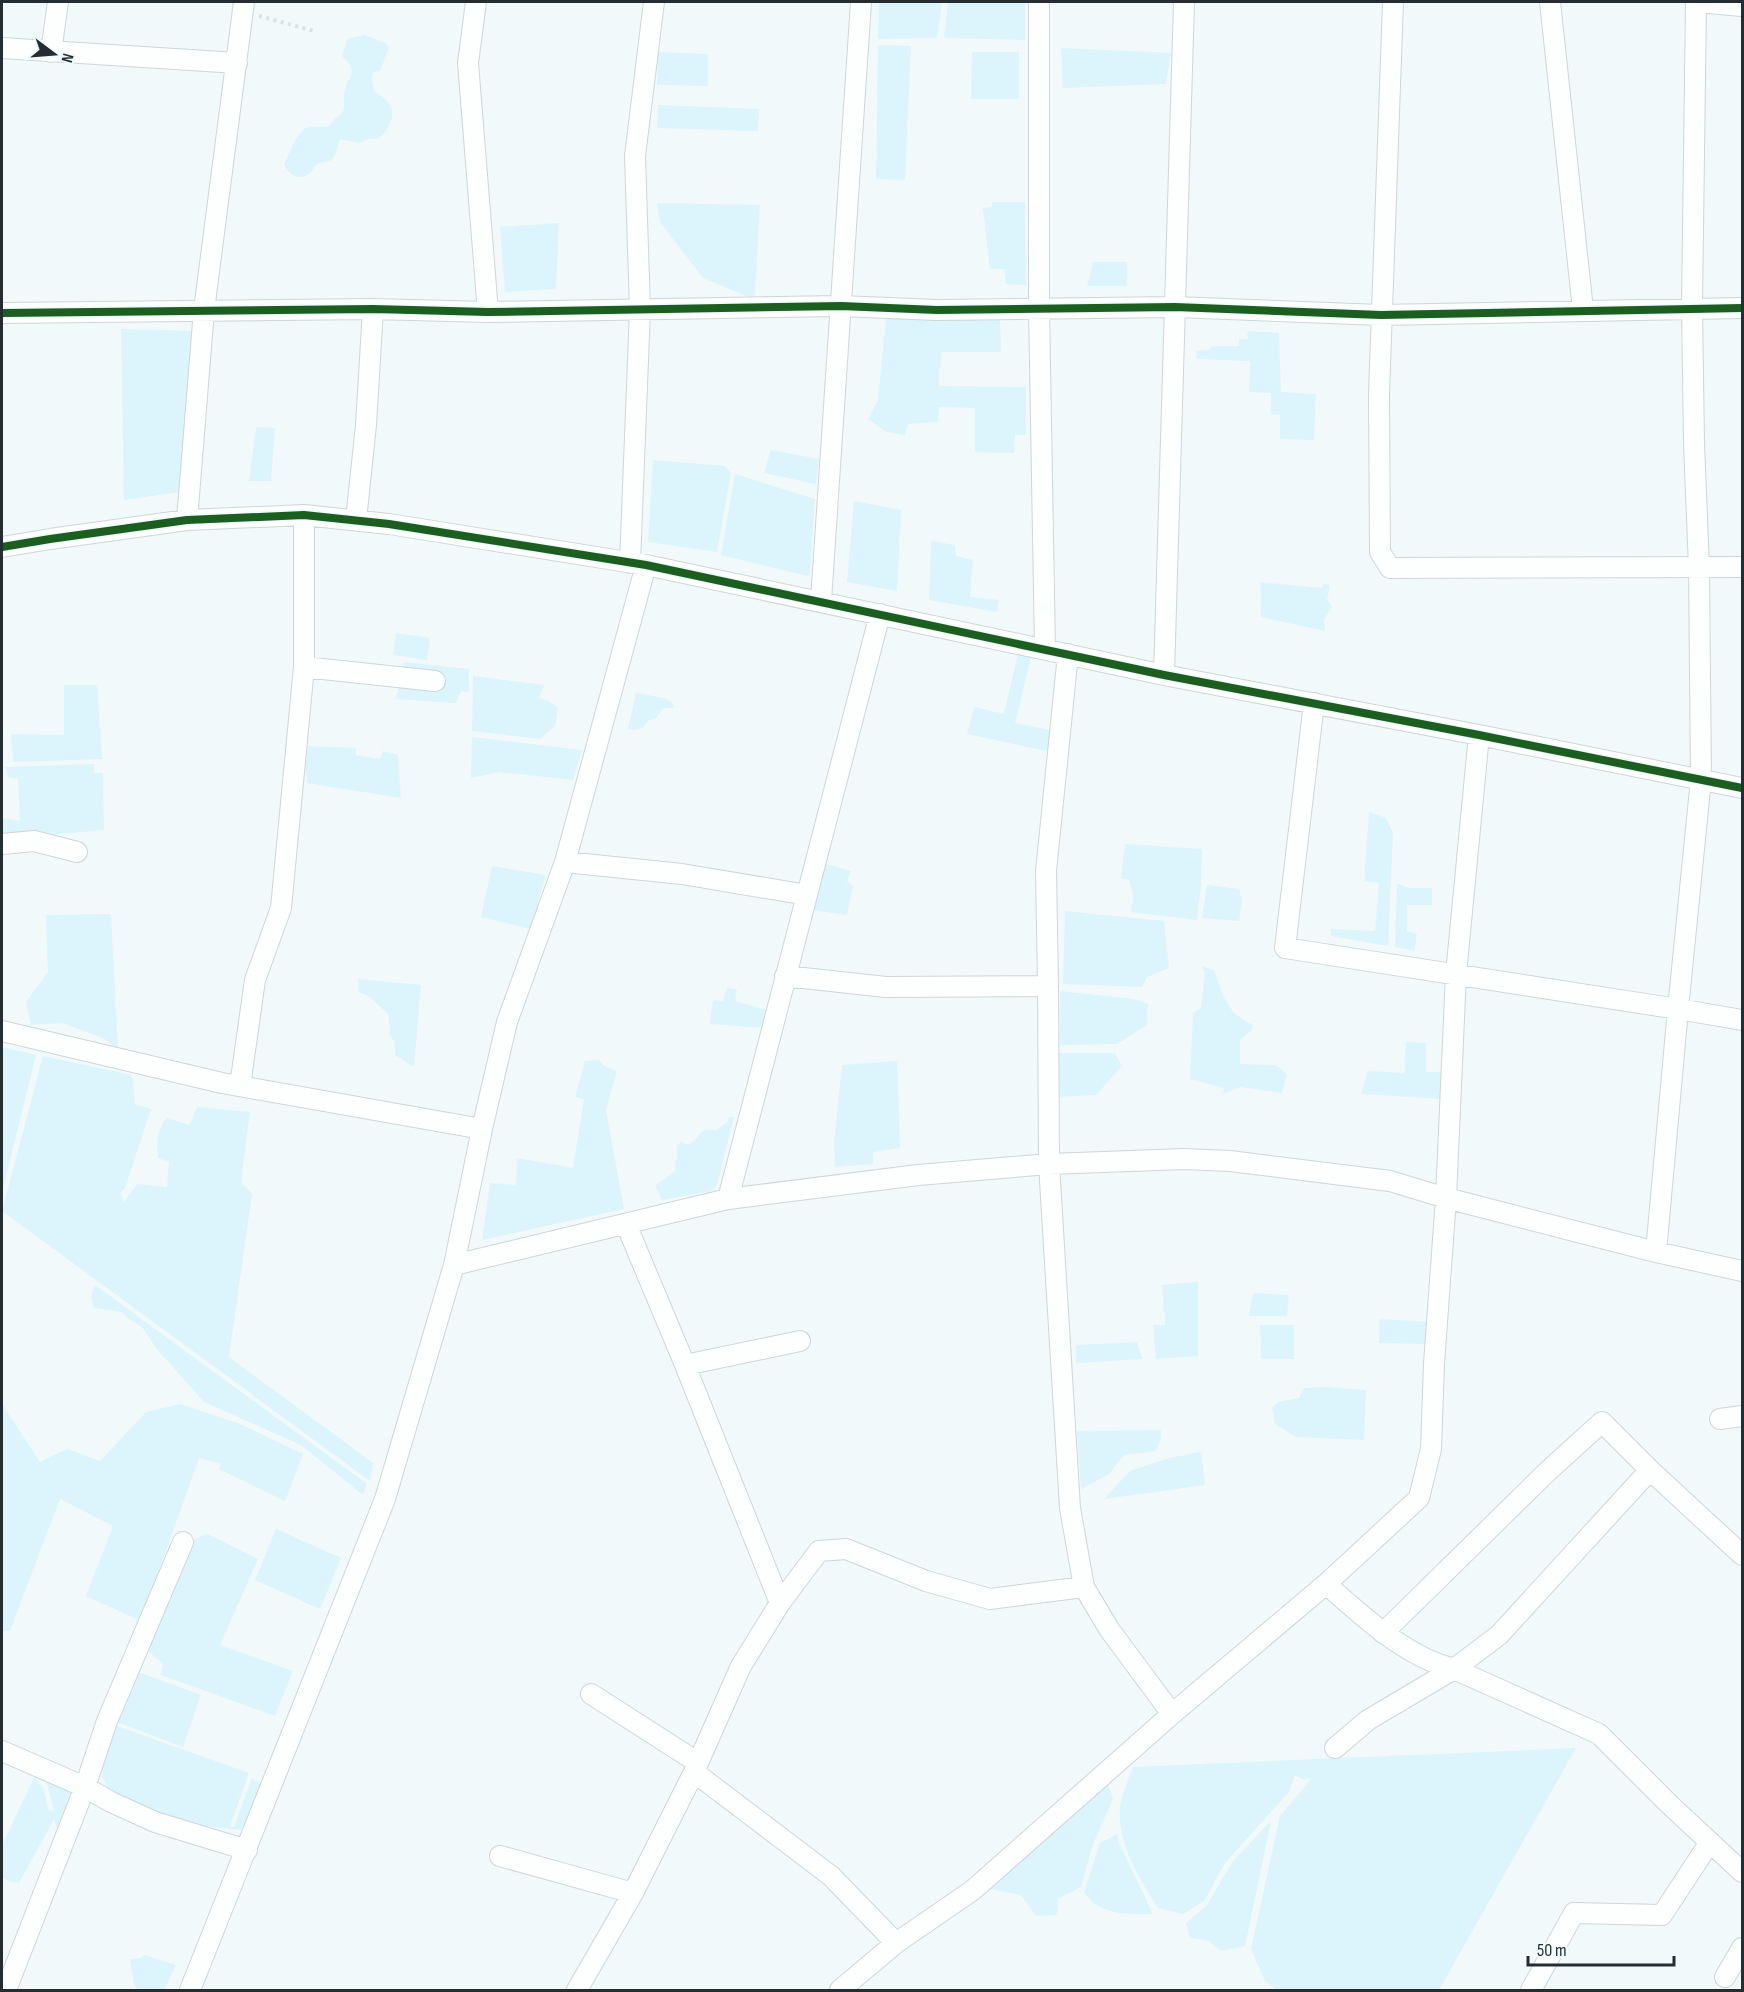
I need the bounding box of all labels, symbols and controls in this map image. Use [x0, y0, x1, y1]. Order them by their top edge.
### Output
north arrow [24, 24, 84, 84]
text: N [57, 51, 77, 64]
scale bar [1528, 1929, 1674, 1967]
text: 50 m [1537, 1940, 1567, 1961]

